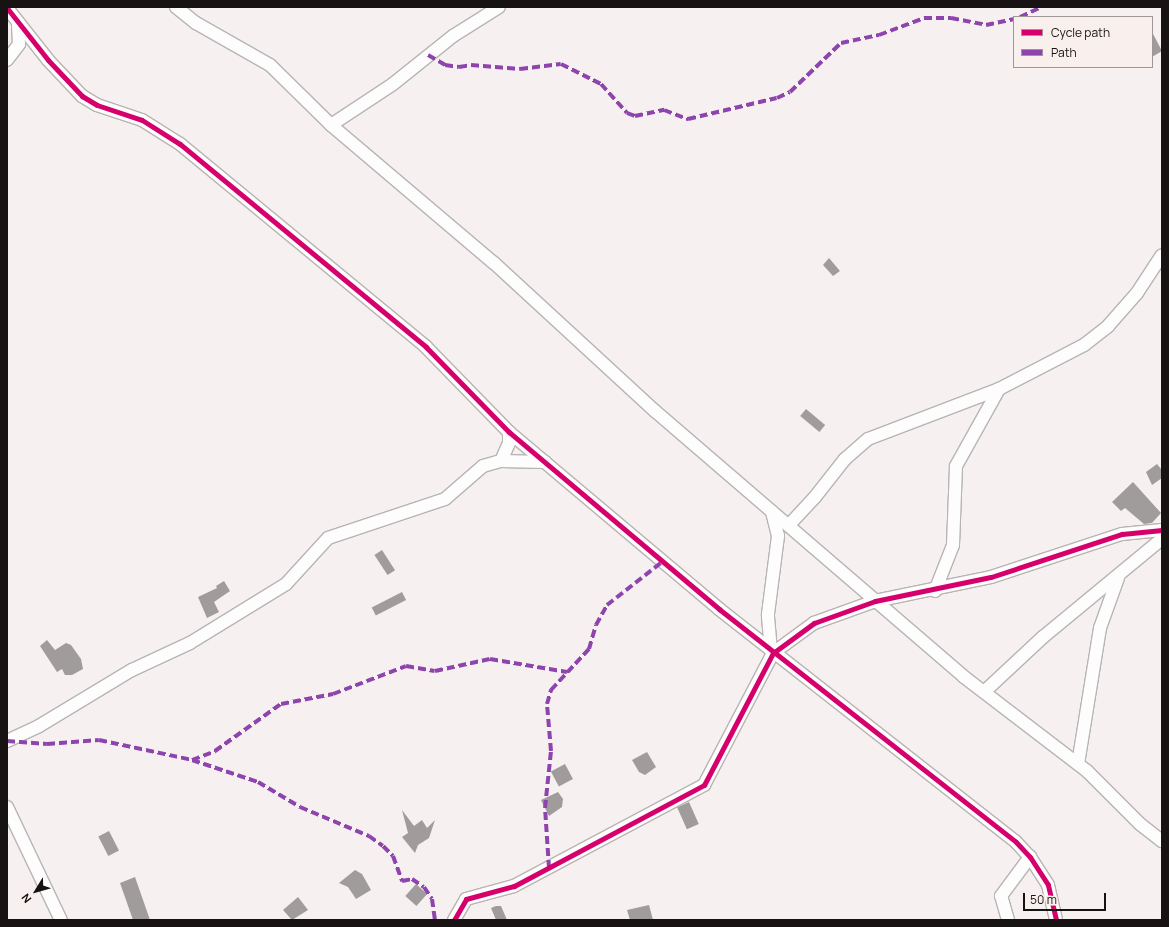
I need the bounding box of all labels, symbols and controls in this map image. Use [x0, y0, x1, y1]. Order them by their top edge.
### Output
legend [1013, 16, 1153, 68]
text: Cycle path [1051, 24, 1110, 41]
text: Path [1051, 44, 1077, 61]
north arrow [16, 871, 56, 911]
scale bar [1025, 885, 1108, 911]
text: N [18, 891, 34, 906]
text: 50 m [1030, 891, 1057, 908]

